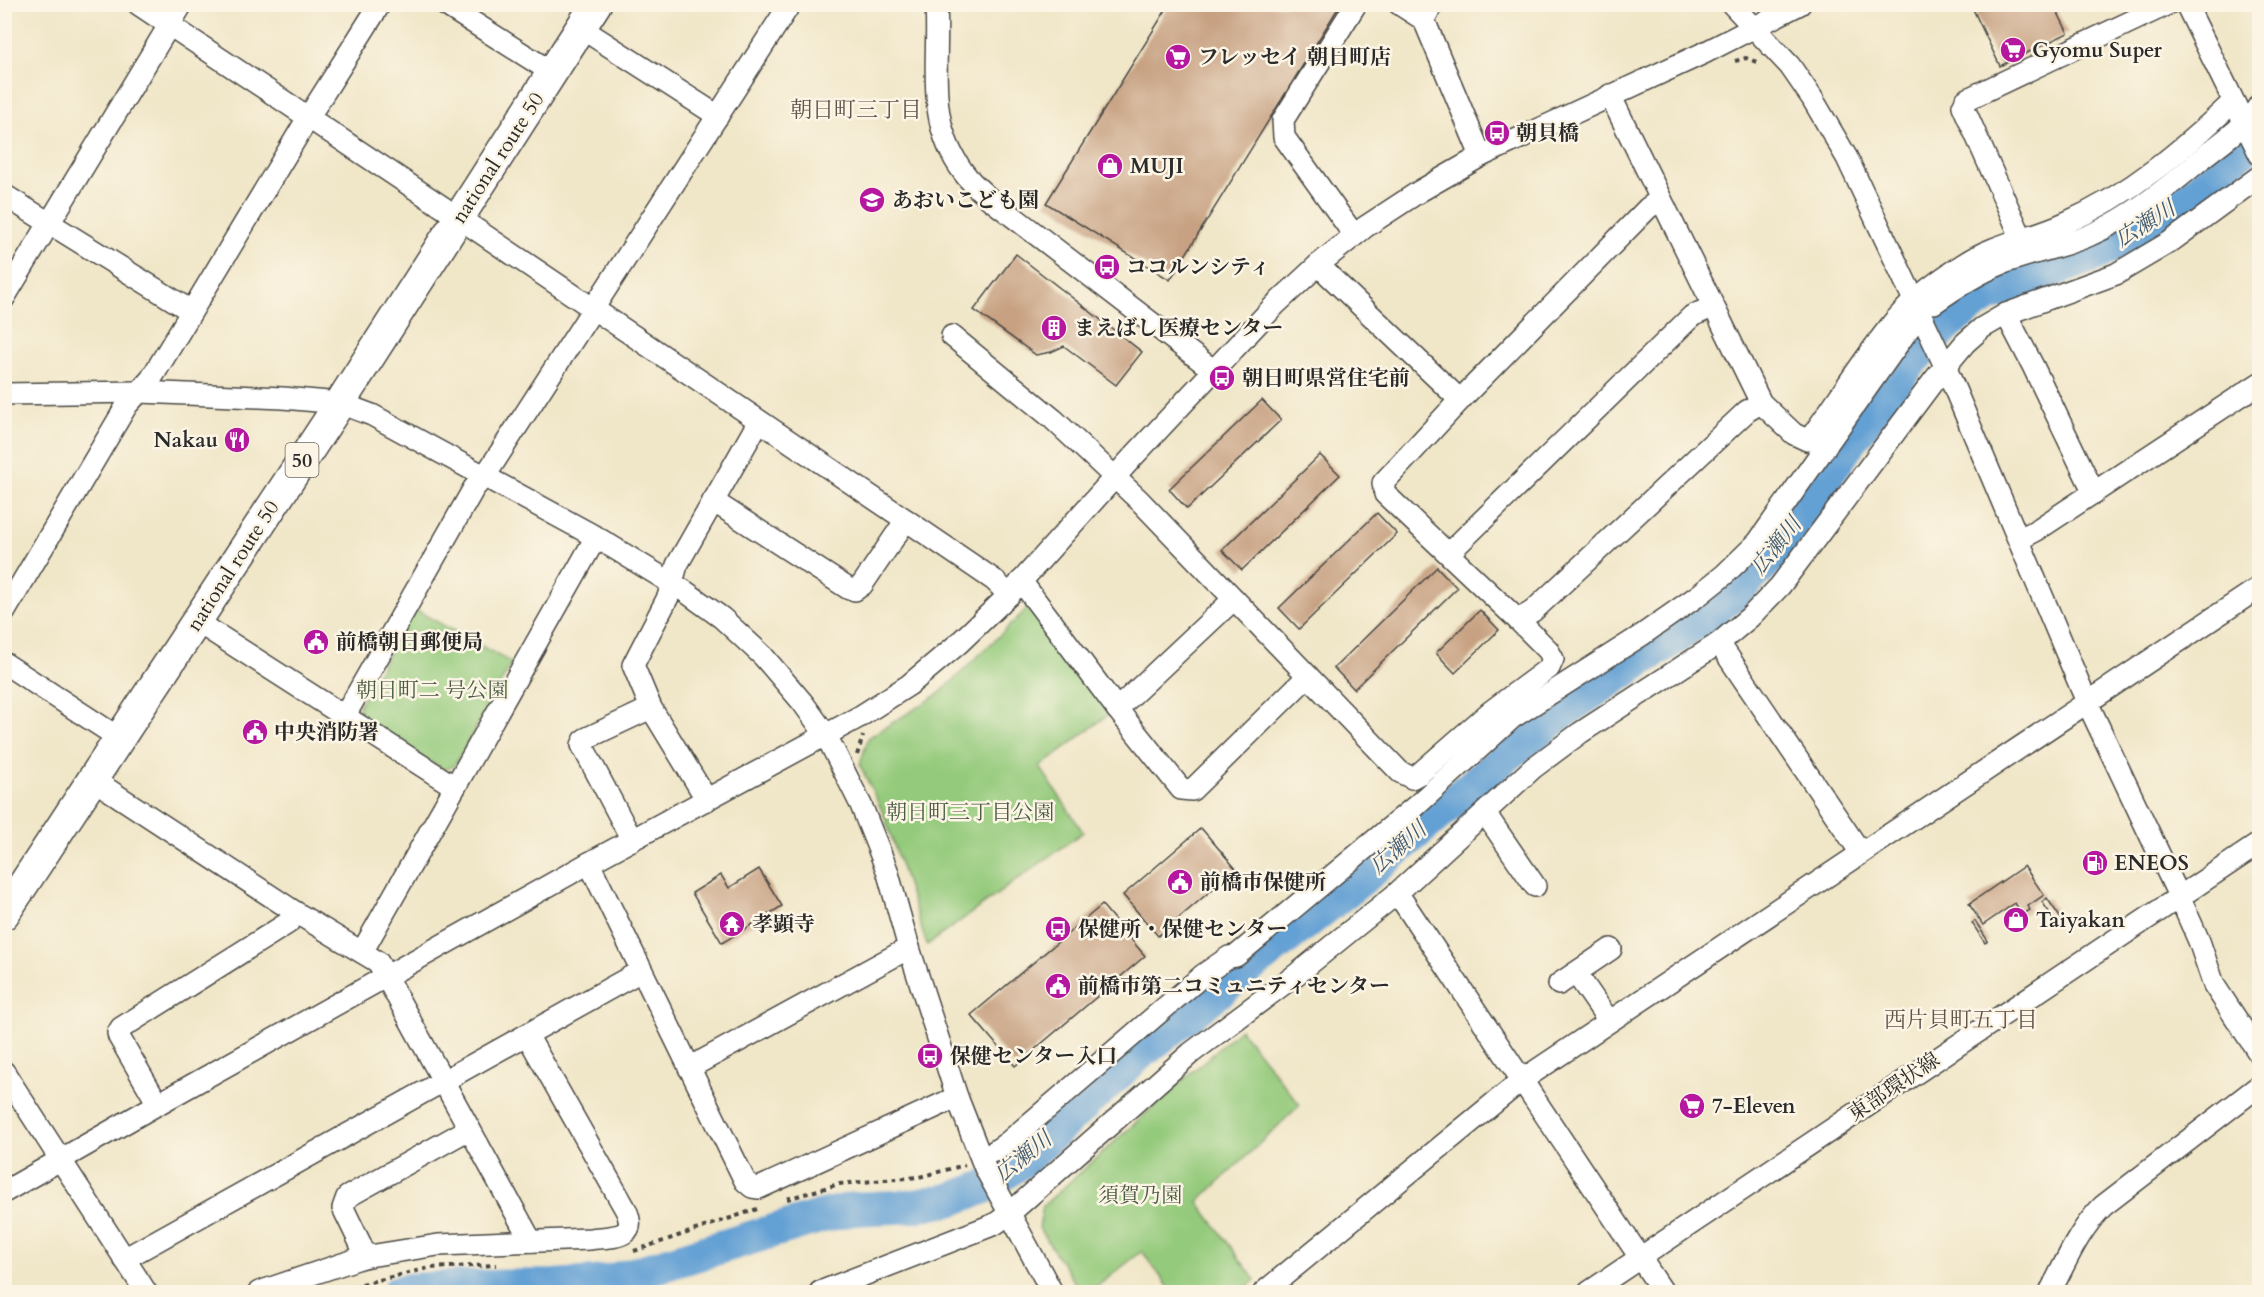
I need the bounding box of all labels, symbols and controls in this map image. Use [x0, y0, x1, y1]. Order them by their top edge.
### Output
supermarket icon: Gyomu Super [1998, 35, 2028, 65]
place label: Gyomu Super [2032, 36, 2163, 65]
supermarket icon: フレッセイ 朝日町店 [1163, 42, 1193, 72]
place label: フレッセイ 朝日町店 [1198, 43, 1391, 72]
street label: national route 50 [445, 87, 551, 229]
district label: 朝日町三丁目 [790, 95, 922, 125]
bus stop icon: 朝貝橋 [1482, 118, 1512, 148]
place label: 朝貝橋 [1516, 119, 1579, 148]
shop icon: MUJI [1095, 151, 1125, 181]
place label: MUJI [1130, 152, 1184, 181]
school or university icon: あおいこども園 [857, 185, 887, 215]
place label: あおいこども園 [892, 186, 1039, 215]
water label: 広瀬川 [2109, 193, 2183, 254]
bus stop icon: ココルンシティ [1092, 252, 1122, 282]
place label: ココルンシティ [1126, 253, 1270, 282]
building icon: まえばし医療センター [1039, 313, 1069, 343]
place label: まえばし医療センター [1074, 314, 1283, 343]
bus stop icon: 朝日町県営住宅前 [1207, 363, 1237, 393]
place label: 朝日町県営住宅前 [1242, 364, 1410, 393]
restaurant icon: Nakau [222, 425, 252, 455]
place label: Nakau [154, 426, 218, 455]
road number: 50 [286, 443, 318, 477]
street label: national route 50 [180, 495, 286, 637]
water label: 広瀬川 [1744, 509, 1810, 581]
public building icon: 前橋朝日郵便局 [301, 627, 331, 657]
place label: 前橋朝日郵便局 [336, 628, 483, 657]
park label: 朝日町二 号公園 [356, 676, 508, 705]
public building icon: 中央消防署 [240, 717, 270, 747]
place label: 中央消防署 [274, 718, 379, 747]
park label: 朝日町三丁目公園 [886, 798, 1054, 827]
water label: 広瀬川 [1363, 814, 1434, 881]
fuel station icon: ENEOS [2080, 848, 2110, 878]
place label: ENEOS [2114, 849, 2189, 878]
public building icon: 前橋市保健所 [1165, 867, 1195, 897]
place label: 前橋市保健所 [1200, 868, 1326, 897]
shop icon: Taiyakan [2001, 905, 2031, 935]
place label: Taiyakan [2036, 906, 2125, 935]
temple icon: 孝顕寺 [717, 909, 747, 939]
place label: 孝顕寺 [752, 910, 815, 939]
bus stop icon: 保健所・保健センター [1043, 914, 1073, 944]
place label: 保健所・保健センター [1078, 915, 1287, 944]
public building icon: 前橋市第二コミュニティセンター [1043, 971, 1073, 1001]
place label: 前橋市第二コミュニティセンター [1078, 972, 1390, 1001]
district label: 西片貝町五丁目 [1884, 1005, 2038, 1035]
bus stop icon: 保健センター入口 [915, 1041, 945, 1071]
place label: 保健センター入口 [950, 1042, 1117, 1071]
street label: 東部環状線 [1842, 1046, 1946, 1128]
supermarket icon: 7-Eleven [1677, 1091, 1707, 1121]
place label: 7-Eleven [1712, 1092, 1796, 1121]
water label: 広瀬川 [988, 1123, 1060, 1189]
park label: 須賀乃園 [1098, 1181, 1182, 1210]

